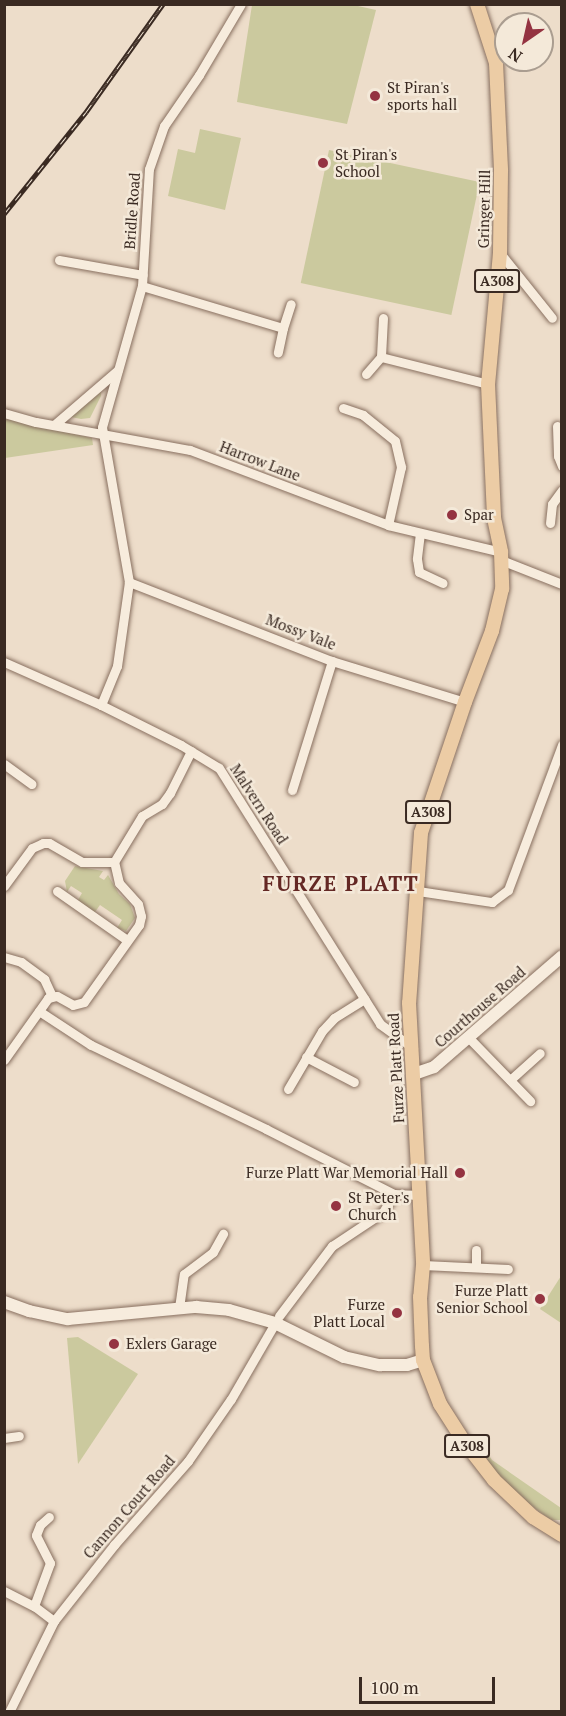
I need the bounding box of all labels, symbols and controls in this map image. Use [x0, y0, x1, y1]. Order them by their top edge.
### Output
north arrow [494, 12, 554, 72]
text: N [504, 43, 526, 68]
place label: St Piran's sports hall [387, 78, 457, 113]
marker: St Piran's sports hall [368, 89, 382, 103]
place label: St Piran's School [335, 145, 397, 180]
marker: St Piran's School [316, 156, 330, 170]
street label: Gringer Hill [474, 169, 494, 249]
street label: Bridle Road [120, 172, 144, 250]
road number: A308 [473, 270, 521, 292]
street label: Harrow Lane [217, 437, 303, 485]
place label: Spar [464, 506, 494, 524]
marker: Spar [445, 508, 459, 522]
street label: Mossy Vale [263, 610, 339, 654]
street label: Malvern Road [226, 761, 292, 847]
road number: A308 [404, 801, 452, 823]
district label: FURZE PLATT [263, 870, 419, 896]
street label: Courthouse Road [431, 963, 529, 1051]
street label: Furze Platt Road [384, 1013, 408, 1123]
place label: Furze Platt War Memorial Hall [246, 1164, 448, 1182]
marker: Furze Platt War Memorial Hall [453, 1166, 467, 1180]
place label: St Peter's Church [348, 1188, 410, 1223]
marker: St Peter's Church [329, 1199, 343, 1213]
place label: Furze Platt Senior School [436, 1281, 528, 1316]
marker: Furze Platt Senior School [533, 1292, 547, 1306]
place label: Furze Platt Local [314, 1295, 385, 1330]
marker: Furze Platt Local [390, 1306, 404, 1320]
place label: Exlers Garage [126, 1335, 217, 1353]
marker: Exlers Garage [107, 1337, 121, 1351]
road number: A308 [443, 1435, 491, 1457]
street label: Cannon Court Road [79, 1452, 179, 1562]
scale bar [362, 1665, 498, 1703]
text: 100 m [370, 1675, 419, 1699]

